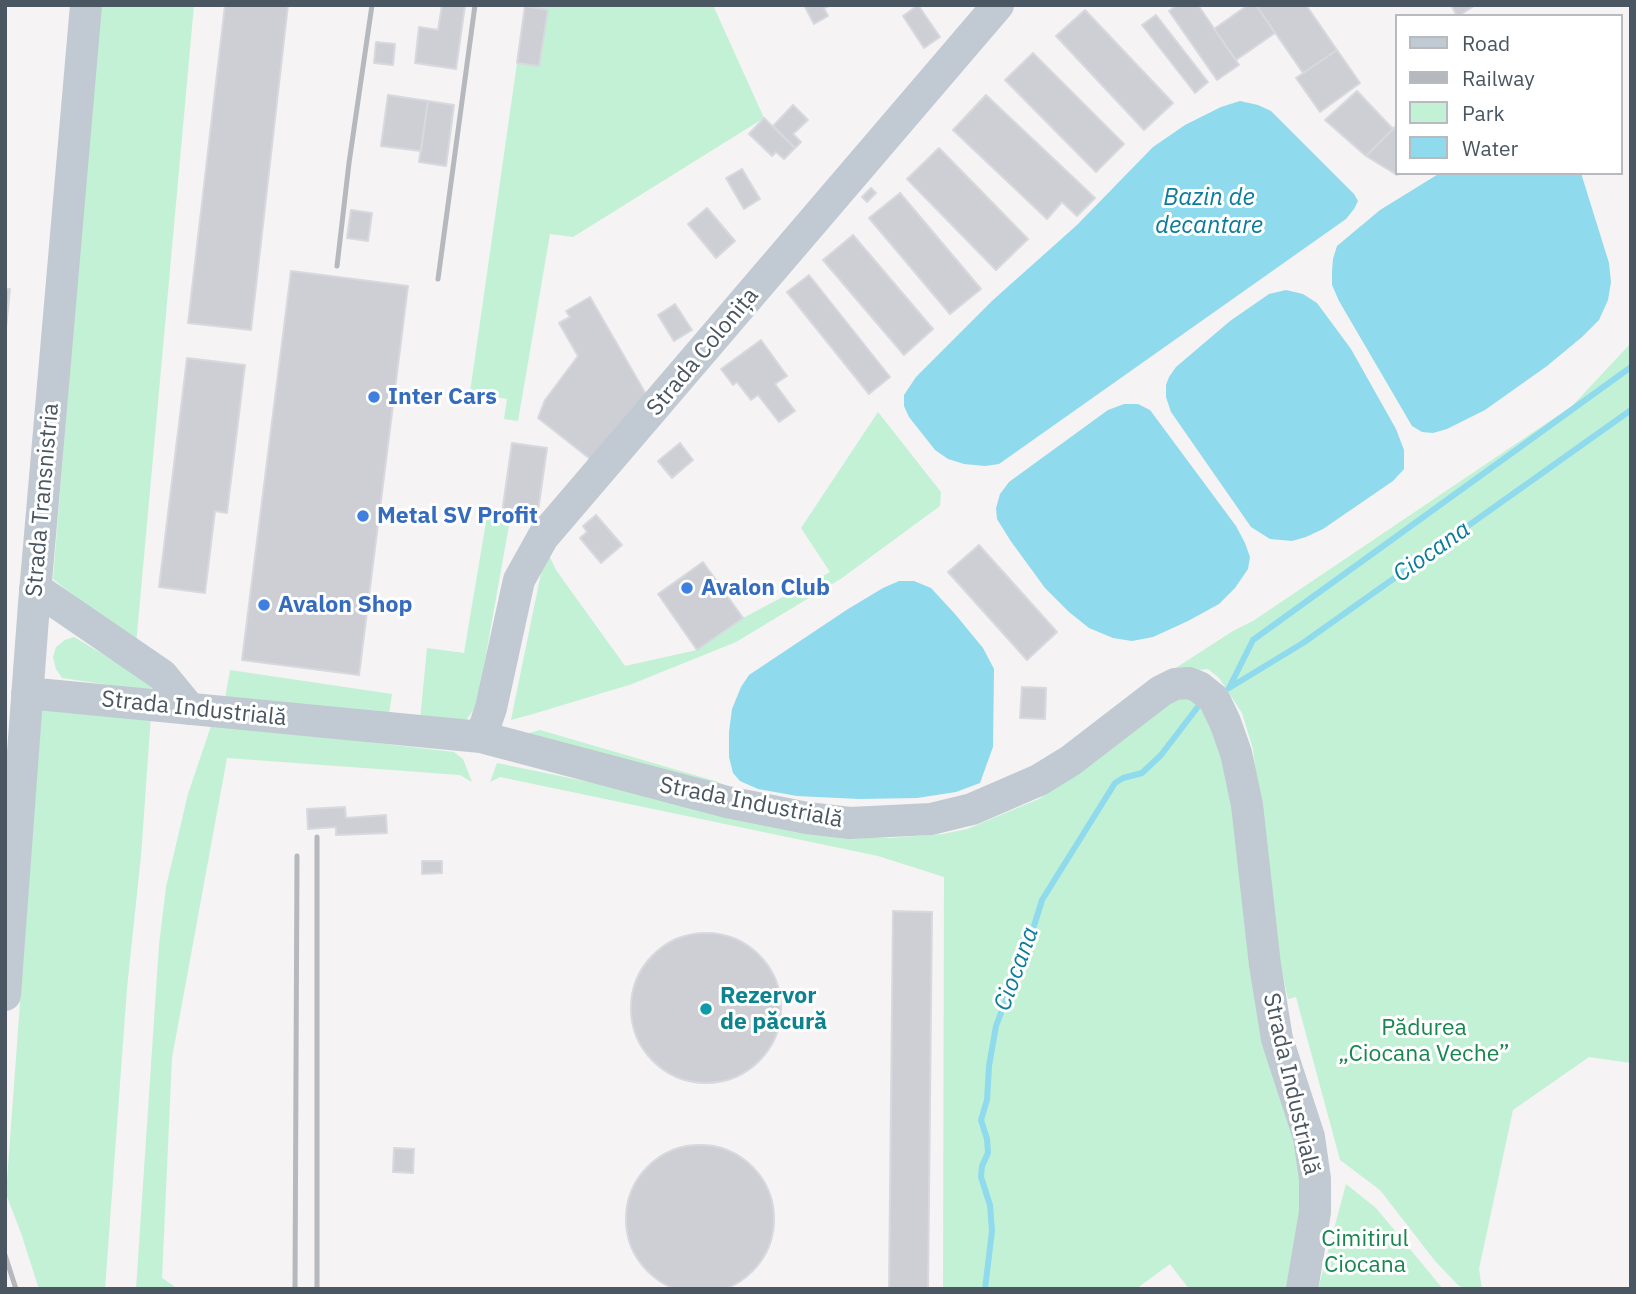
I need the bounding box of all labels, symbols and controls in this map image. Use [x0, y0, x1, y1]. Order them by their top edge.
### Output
legend [1394, 14, 1622, 175]
text: Road [1462, 29, 1510, 57]
text: Railway [1462, 64, 1535, 92]
text: Park [1462, 99, 1505, 127]
text: Water [1462, 134, 1518, 162]
water label: Bazin de decantare [1155, 184, 1263, 240]
street label: Strada Colonița [641, 282, 765, 422]
place label: Inter Cars [388, 383, 497, 411]
marker: Inter Cars [366, 389, 382, 405]
street label: Strada Transnistria [21, 402, 65, 598]
place label: Metal SV Profit [377, 502, 538, 530]
marker: Metal SV Profit [355, 508, 371, 524]
water label: Ciocana [1388, 515, 1476, 589]
place label: Avalon Club [701, 574, 830, 602]
marker: Avalon Club [679, 580, 695, 596]
place label: Avalon Shop [278, 591, 412, 619]
marker: Avalon Shop [256, 597, 272, 613]
street label: Strada Industrială [100, 686, 288, 732]
street label: Strada Industrială [657, 772, 845, 834]
water label: Ciocana [989, 923, 1045, 1015]
place label: Rezervor de păcură [720, 982, 827, 1036]
street label: Strada Industrială [1257, 990, 1325, 1178]
marker: Rezervor de păcură [698, 1001, 714, 1017]
park label: Pădurea „Ciocana Veche” [1338, 1014, 1510, 1068]
park label: Cimitirul Ciocana [1321, 1225, 1409, 1279]

